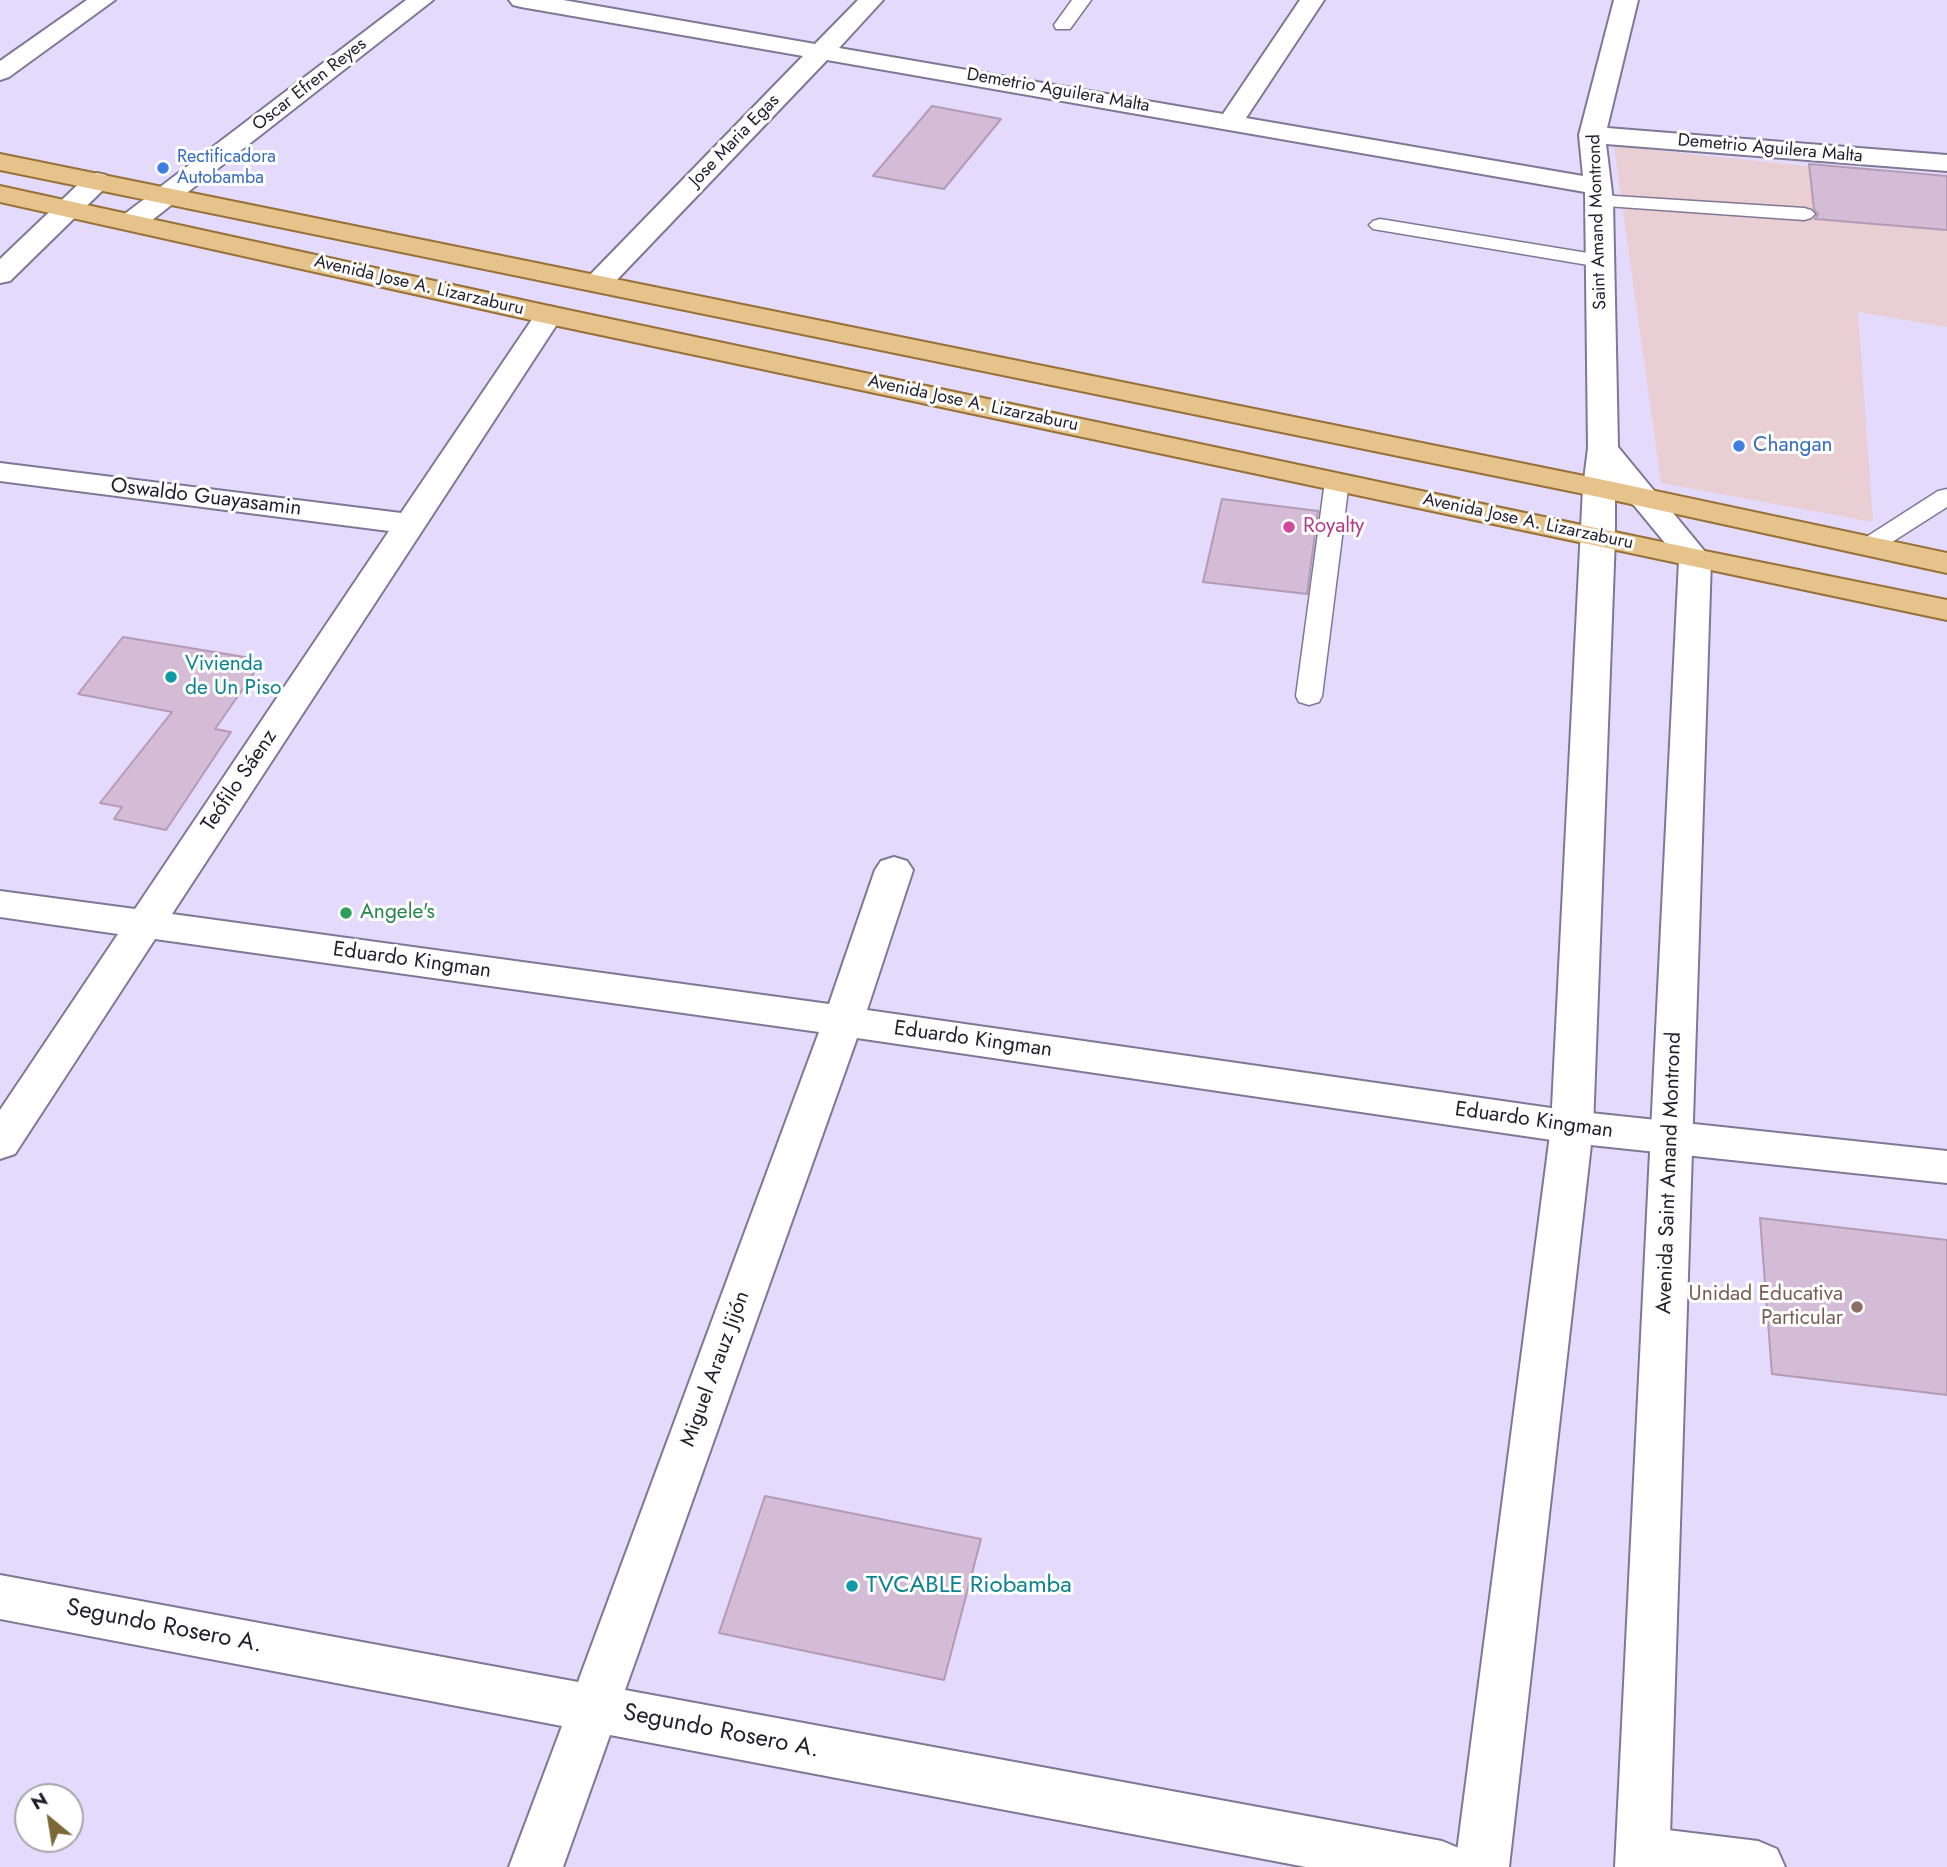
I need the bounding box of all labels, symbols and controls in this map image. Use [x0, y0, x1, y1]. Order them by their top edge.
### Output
street label: Oscar Efren Reyes [249, 34, 371, 136]
street label: Demetrio Aguilera Malta [965, 64, 1151, 118]
street label: Jose Maria Egas [685, 90, 785, 192]
street label: Demetrio Aguilera Malta [1677, 130, 1863, 168]
street label: Saint Amand Montrond [1584, 134, 1612, 310]
place label: Rectificadora Autobamba [177, 147, 276, 190]
marker: Rectificadora Autobamba [155, 160, 171, 176]
street label: Avenida Jose A. Lizarzaburu [312, 251, 526, 321]
street label: Avenida Jose A. Lizarzaburu [866, 371, 1080, 437]
place label: Changan [1753, 433, 1833, 459]
marker: Changan [1731, 438, 1747, 454]
street label: Oswaldo Guayasamin [109, 474, 303, 522]
street label: Avenida Jose A. Lizarzaburu [1421, 489, 1635, 555]
place label: Royalty [1303, 514, 1364, 540]
marker: Royalty [1281, 519, 1297, 535]
place label: Vivienda de Un Piso [185, 652, 281, 702]
marker: Vivienda de Un Piso [163, 669, 179, 685]
street label: Teófilo Sáenz [197, 725, 283, 837]
place label: Angele's [360, 900, 435, 926]
marker: Angele's [338, 905, 354, 921]
street label: Eduardo Kingman [331, 937, 493, 985]
street label: Eduardo Kingman [892, 1016, 1054, 1064]
street label: Avenida Saint Amand Montrond [1652, 1031, 1688, 1315]
street label: Eduardo Kingman [1453, 1097, 1615, 1145]
place label: Unidad Educativa Particular [1689, 1282, 1843, 1332]
street label: Miguel Arauz Jijón [676, 1288, 756, 1450]
marker: Unidad Educativa Particular [1849, 1299, 1865, 1315]
place label: TVCABLE Riobamba [866, 1572, 1072, 1600]
marker: TVCABLE Riobamba [844, 1578, 860, 1594]
street label: Segundo Rosero A. [64, 1594, 264, 1660]
street label: Segundo Rosero A. [621, 1699, 821, 1765]
north arrow [14, 1783, 84, 1853]
text: N [26, 1786, 53, 1817]

